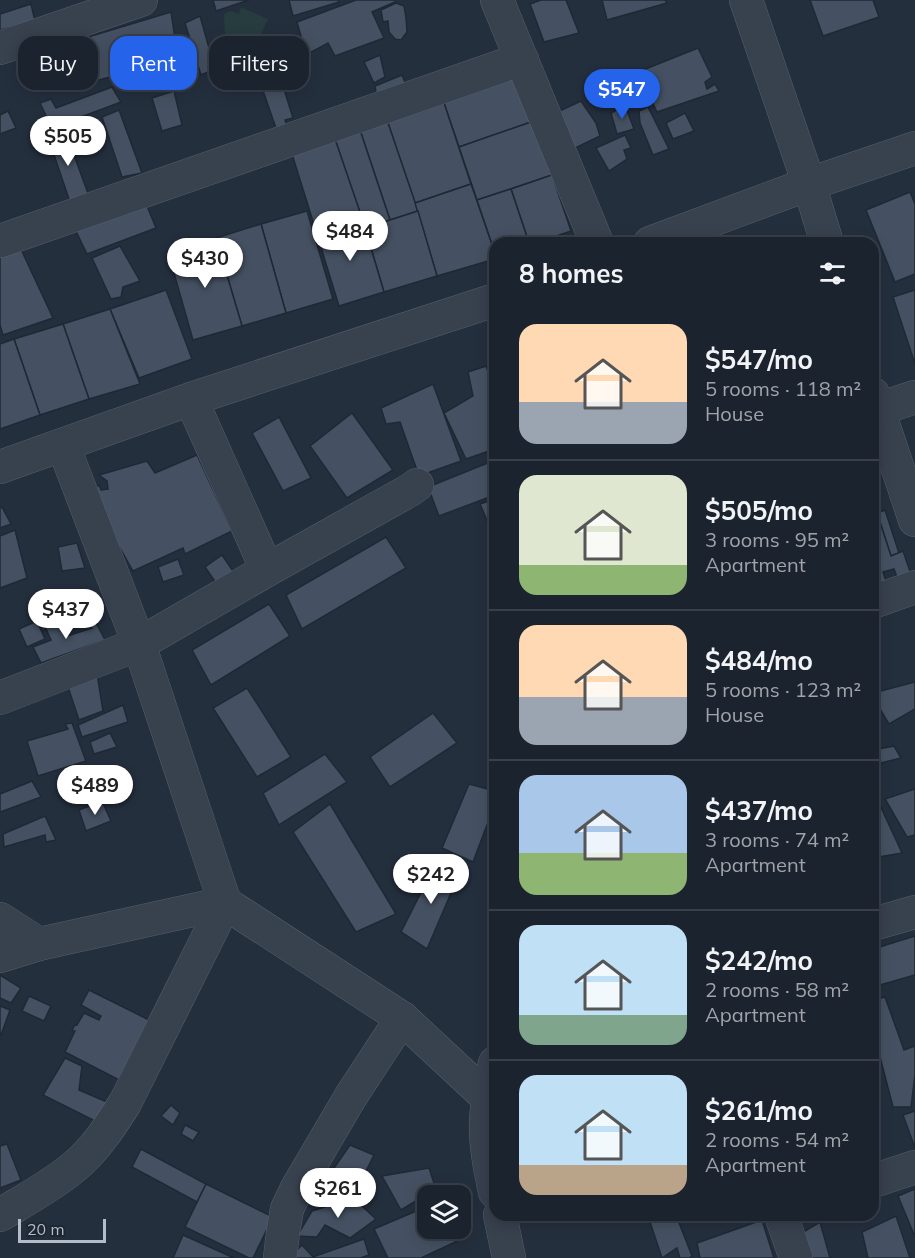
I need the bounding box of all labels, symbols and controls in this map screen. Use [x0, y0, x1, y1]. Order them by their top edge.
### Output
chip: Buy [18, 36, 98, 90]
chip: Rent [110, 36, 197, 90]
chip: Filters [209, 36, 309, 90]
pin: $547 [586, 69, 658, 120]
text: $547 [598, 76, 646, 101]
pin: $505 [32, 116, 104, 167]
text: $505 [44, 123, 92, 148]
pin: $484 [314, 211, 386, 262]
text: $484 [326, 218, 374, 243]
pin: $430 [169, 238, 241, 289]
text: $430 [181, 245, 229, 270]
text: 8 homes [519, 257, 623, 290]
icon: filters [816, 257, 849, 290]
text: $547/mo [705, 343, 813, 376]
icon: home [567, 348, 639, 420]
text: 5 rooms · 118 m² [705, 376, 861, 401]
text: House [705, 401, 764, 426]
text: $505/mo [705, 494, 813, 527]
icon: home [567, 499, 639, 571]
text: 3 rooms · 95 m² [705, 527, 849, 552]
text: Apartment [705, 552, 806, 577]
pin: $437 [30, 589, 102, 640]
text: $437 [42, 596, 90, 621]
text: $484/mo [705, 644, 813, 677]
icon: home [567, 649, 639, 721]
text: 5 rooms · 123 m² [705, 677, 861, 702]
text: House [705, 702, 764, 727]
pin: $489 [59, 765, 131, 816]
text: $489 [71, 772, 119, 797]
text: $437/mo [705, 794, 813, 827]
icon: home [567, 799, 639, 871]
text: 3 rooms · 74 m² [705, 827, 849, 852]
text: Apartment [705, 852, 806, 877]
pin: $242 [395, 854, 467, 905]
text: $242 [407, 861, 455, 886]
text: $242/mo [705, 944, 813, 977]
icon: home [567, 949, 639, 1021]
text: 2 rooms · 58 m² [705, 977, 849, 1002]
text: Apartment [705, 1002, 806, 1027]
text: $261/mo [705, 1094, 813, 1127]
icon: home [567, 1099, 639, 1171]
text: 2 rooms · 54 m² [705, 1127, 849, 1152]
text: Apartment [705, 1152, 806, 1177]
pin: $261 [302, 1168, 374, 1219]
text: $261 [314, 1175, 362, 1200]
map controls [417, 1185, 471, 1239]
button: layers [417, 1185, 471, 1239]
scale bar [18, 1216, 106, 1244]
text: 20 m [27, 1219, 64, 1239]

